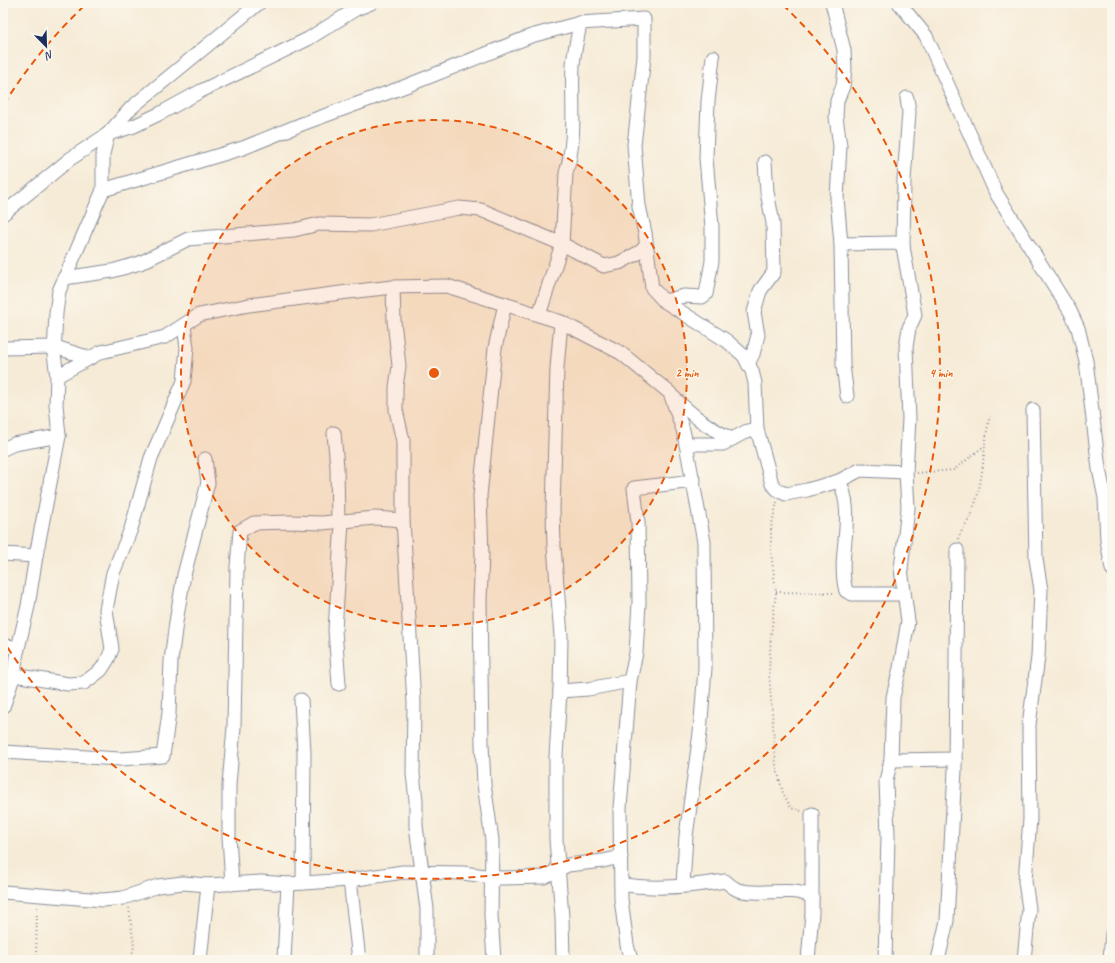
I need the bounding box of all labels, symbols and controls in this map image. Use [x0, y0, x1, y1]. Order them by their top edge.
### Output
north arrow [26, 26, 66, 66]
text: N [42, 47, 56, 64]
text: 2 min [676, 365, 699, 381]
text: 4 min [930, 365, 953, 381]
centre of rings [427, 366, 441, 380]

